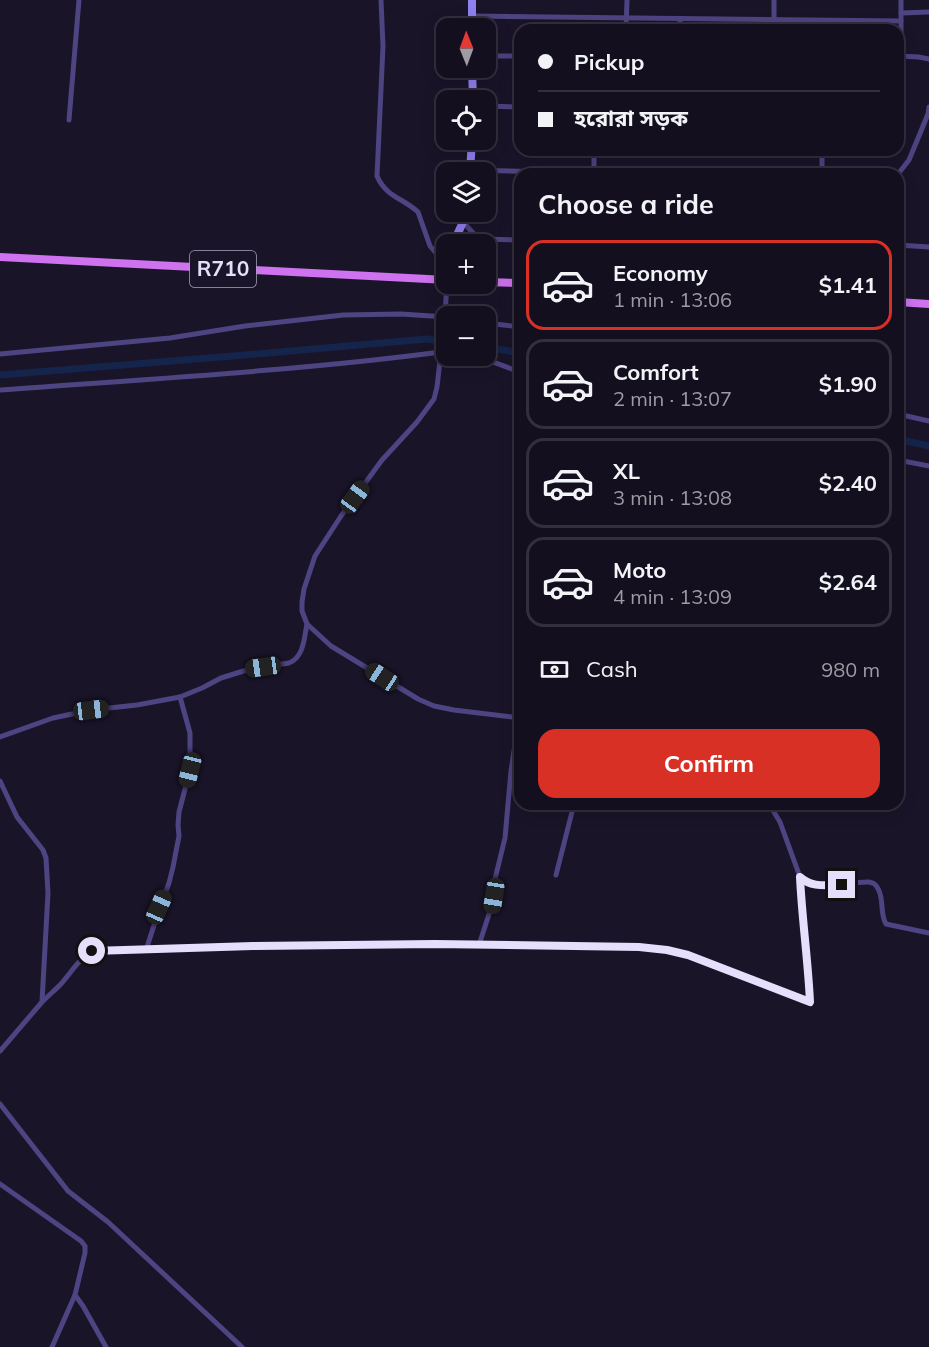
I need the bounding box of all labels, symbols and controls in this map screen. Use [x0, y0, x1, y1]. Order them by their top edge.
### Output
north arrow [436, 18, 496, 78]
map controls [436, 18, 496, 366]
text: Pickup [574, 48, 644, 76]
button: locate [436, 90, 496, 150]
text: হরোরা সড়ক [574, 104, 688, 132]
button: layers [436, 162, 496, 222]
text: Choose a ride [538, 187, 714, 221]
button: + [436, 234, 496, 294]
road number: R710 [190, 251, 256, 287]
icon: car [541, 258, 595, 312]
text: Economy [613, 259, 708, 287]
text: $1.41 [819, 271, 877, 299]
text: 1 min · 13:06 [613, 287, 732, 312]
button: − [436, 306, 496, 366]
icon: car [541, 357, 595, 411]
text: Comfort [613, 358, 699, 386]
text: $1.90 [819, 370, 877, 398]
text: 2 min · 13:07 [613, 386, 732, 411]
icon: car [541, 456, 595, 510]
text: XL [613, 457, 640, 485]
text: $2.40 [819, 469, 877, 497]
car [337, 477, 373, 517]
text: 3 min · 13:08 [613, 485, 732, 510]
icon: car [541, 555, 595, 609]
text: Moto [613, 556, 666, 584]
text: $2.64 [819, 568, 877, 596]
text: 4 min · 13:09 [613, 584, 732, 609]
icon: cash [538, 653, 571, 686]
text: Cash [586, 655, 638, 683]
car [244, 656, 282, 678]
text: 980 m [821, 657, 880, 682]
car [362, 660, 402, 694]
car [72, 699, 110, 721]
button: Confirm [538, 729, 880, 798]
car [177, 750, 203, 790]
route end [828, 871, 855, 898]
car [482, 877, 506, 915]
car [143, 887, 175, 927]
route start [78, 937, 105, 964]

